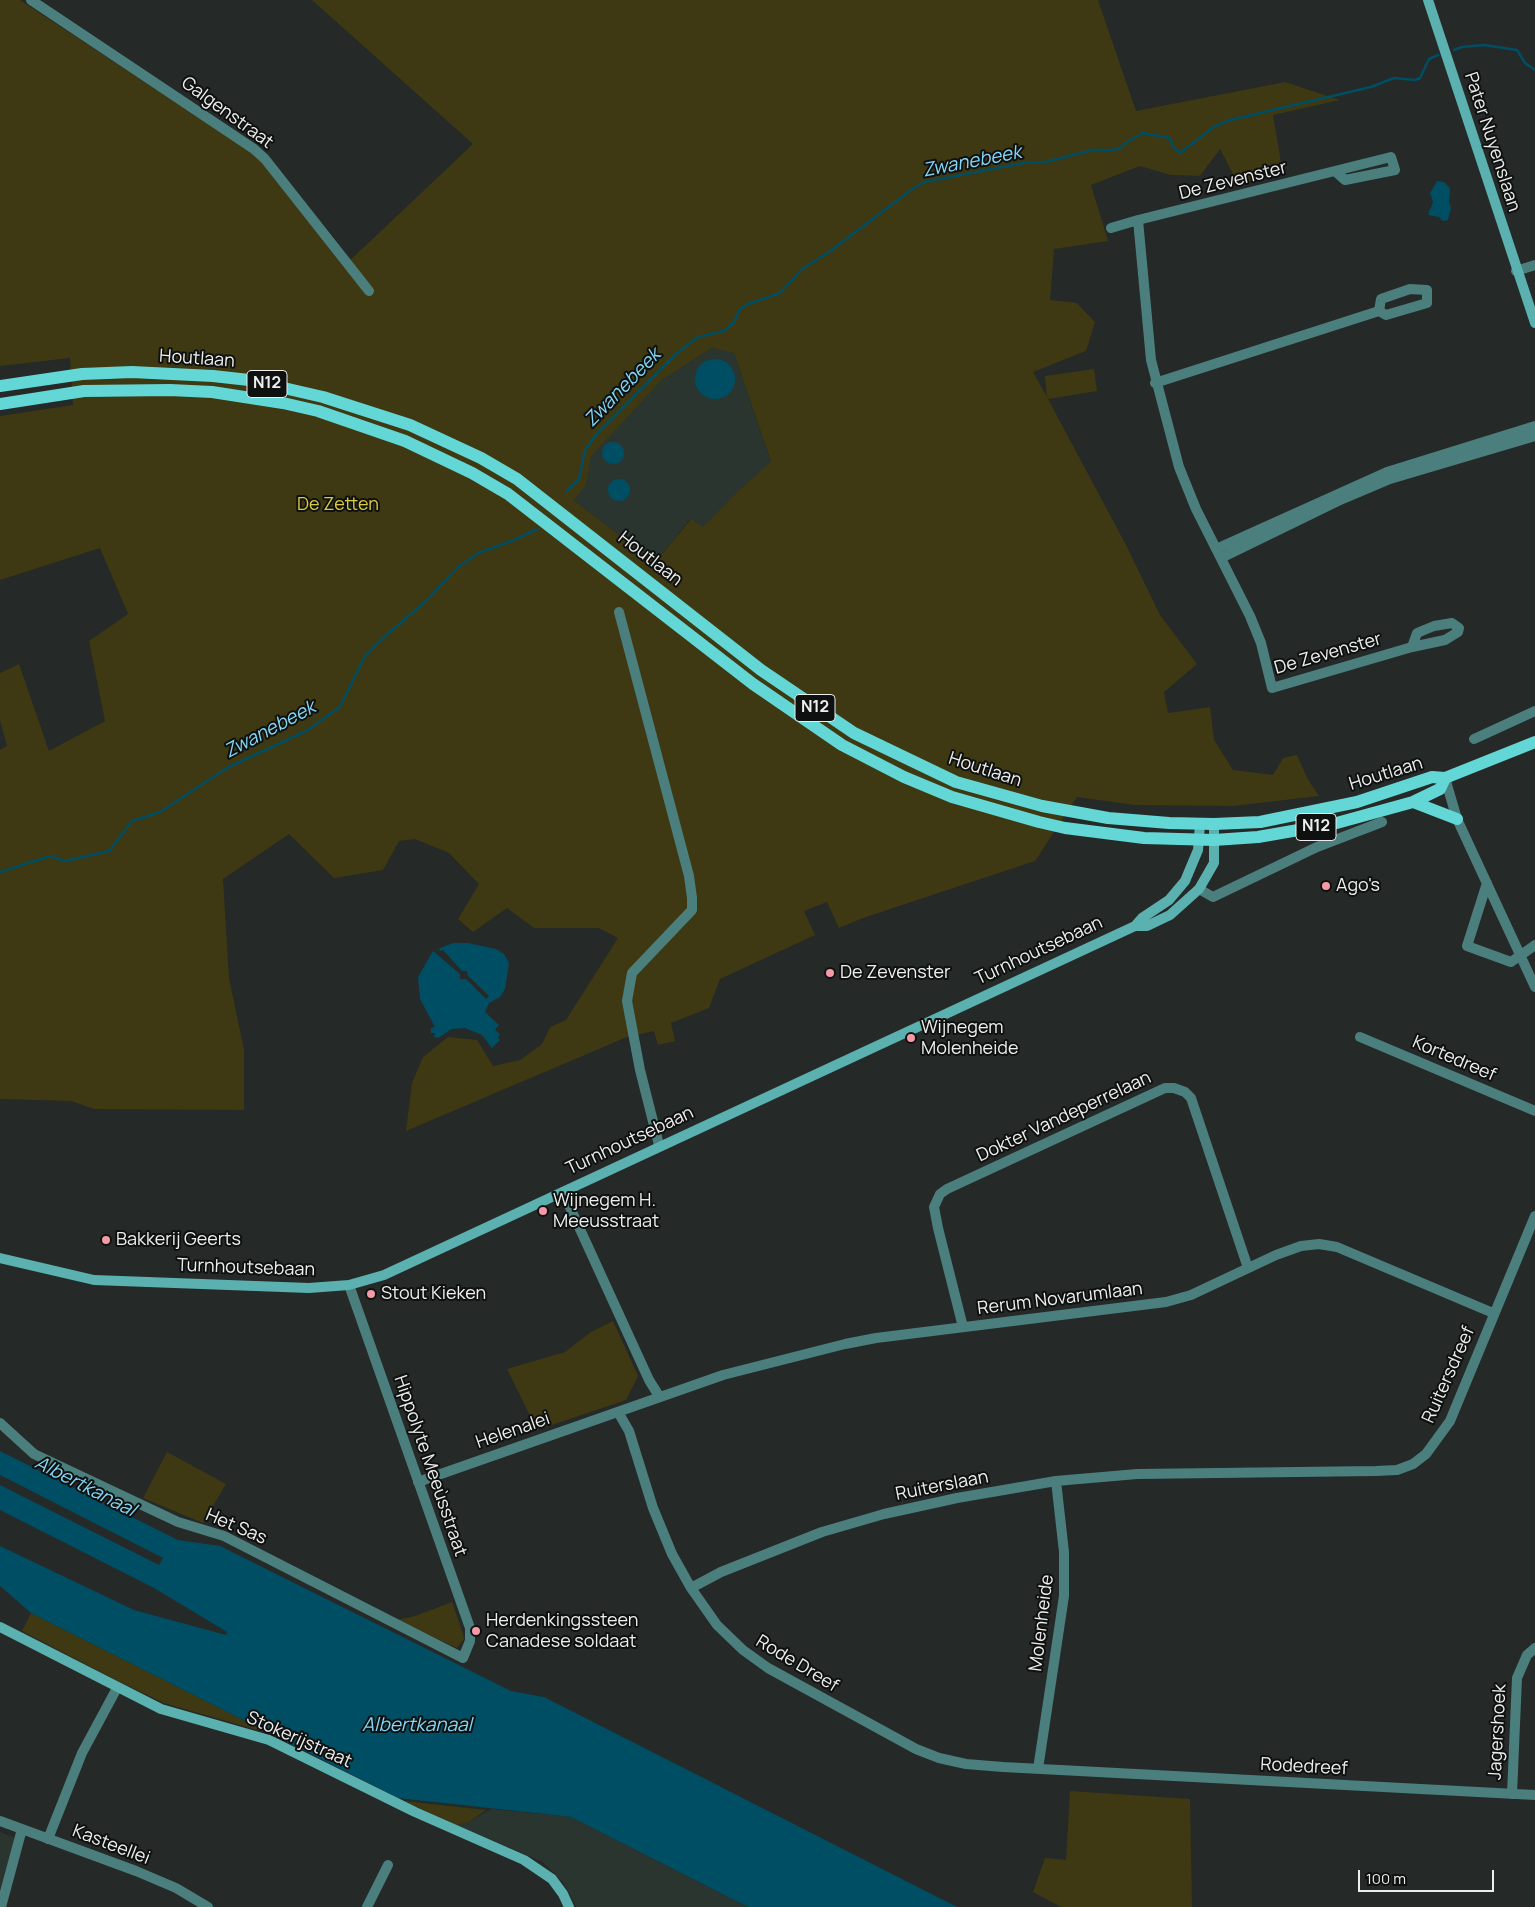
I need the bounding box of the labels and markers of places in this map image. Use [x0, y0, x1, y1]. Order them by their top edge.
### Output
place label: Ago's [1336, 875, 1380, 897]
marker: Ago's [1320, 880, 1332, 892]
place label: De Zevenster [840, 962, 950, 984]
marker: De Zevenster [824, 967, 836, 979]
place label: Wijnegem Molenheide [921, 1017, 1019, 1060]
marker: Wijnegem Molenheide [905, 1032, 917, 1044]
place label: Wijnegem H. Meeusstraat [553, 1190, 659, 1232]
marker: Wijnegem H. Meeusstraat [537, 1205, 549, 1217]
place label: Bakkerij Geerts [116, 1229, 241, 1251]
marker: Bakkerij Geerts [100, 1234, 112, 1246]
place label: Stout Kieken [381, 1283, 486, 1305]
marker: Stout Kieken [365, 1288, 377, 1300]
place label: Herdenkingssteen Canadese soldaat [486, 1610, 638, 1652]
marker: Herdenkingssteen Canadese soldaat [470, 1625, 482, 1637]

